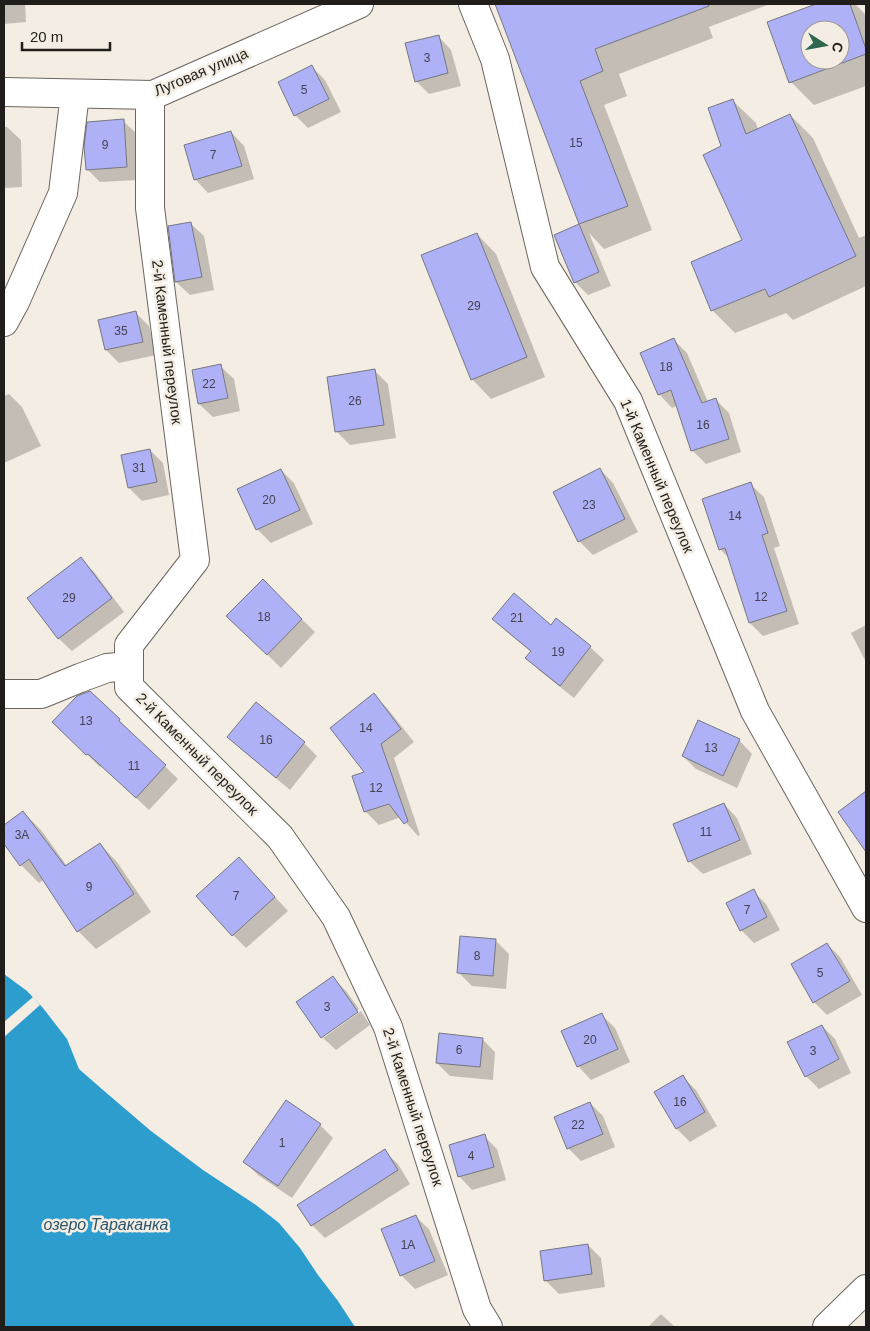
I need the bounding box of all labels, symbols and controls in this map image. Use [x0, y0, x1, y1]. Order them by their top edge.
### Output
scale bar [22, 20, 110, 52]
north arrow [800, 20, 850, 70]
text: 20 m [30, 28, 63, 45]
text: С [829, 41, 847, 54]
street label: Луговая улица [151, 44, 251, 99]
house number: 3 [424, 51, 431, 65]
house number: 5 [301, 83, 308, 97]
house number: 15 [569, 136, 583, 150]
house number: 9 [102, 138, 109, 152]
house number: 7 [210, 148, 217, 162]
street label: 2-й Каменный переулок [149, 259, 186, 426]
house number: 29 [467, 299, 481, 313]
house number: 35 [114, 324, 128, 338]
house number: 18 [659, 360, 673, 374]
house number: 22 [202, 377, 216, 391]
house number: 26 [348, 394, 362, 408]
street label: 1-й Каменный переулок [617, 396, 698, 556]
house number: 16 [696, 418, 710, 432]
house number: 31 [132, 461, 146, 475]
house number: 20 [262, 493, 276, 507]
house number: 23 [582, 498, 596, 512]
house number: 14 [728, 509, 742, 523]
house number: 12 [754, 590, 768, 604]
house number: 29 [62, 591, 76, 605]
house number: 18 [257, 610, 271, 624]
house number: 21 [510, 611, 524, 625]
house number: 19 [551, 645, 565, 659]
street label: 2-й Каменный переулок [133, 689, 262, 818]
house number: 13 [79, 714, 93, 728]
house number: 14 [359, 721, 373, 735]
house number: 16 [259, 733, 273, 747]
house number: 13 [704, 741, 718, 755]
house number: 11 [128, 759, 141, 773]
house number: 12 [369, 781, 383, 795]
house number: 11 [700, 825, 713, 839]
house number: 3А [15, 828, 29, 842]
house number: 9 [86, 880, 93, 894]
house number: 7 [233, 889, 240, 903]
house number: 7 [744, 903, 751, 917]
house number: 8 [474, 949, 481, 963]
house number: 5 [817, 966, 824, 980]
house number: 3 [324, 1000, 331, 1014]
street label: 2-й Каменный переулок [380, 1026, 447, 1189]
house number: 20 [583, 1033, 597, 1047]
house number: 6 [456, 1043, 463, 1057]
house number: 3 [810, 1044, 817, 1058]
house number: 16 [673, 1095, 687, 1109]
house number: 22 [571, 1118, 585, 1132]
house number: 1 [279, 1136, 286, 1150]
house number: 4 [468, 1149, 475, 1163]
water label: озеро Тараканка [44, 1216, 169, 1233]
house number: 1А [401, 1238, 415, 1252]

